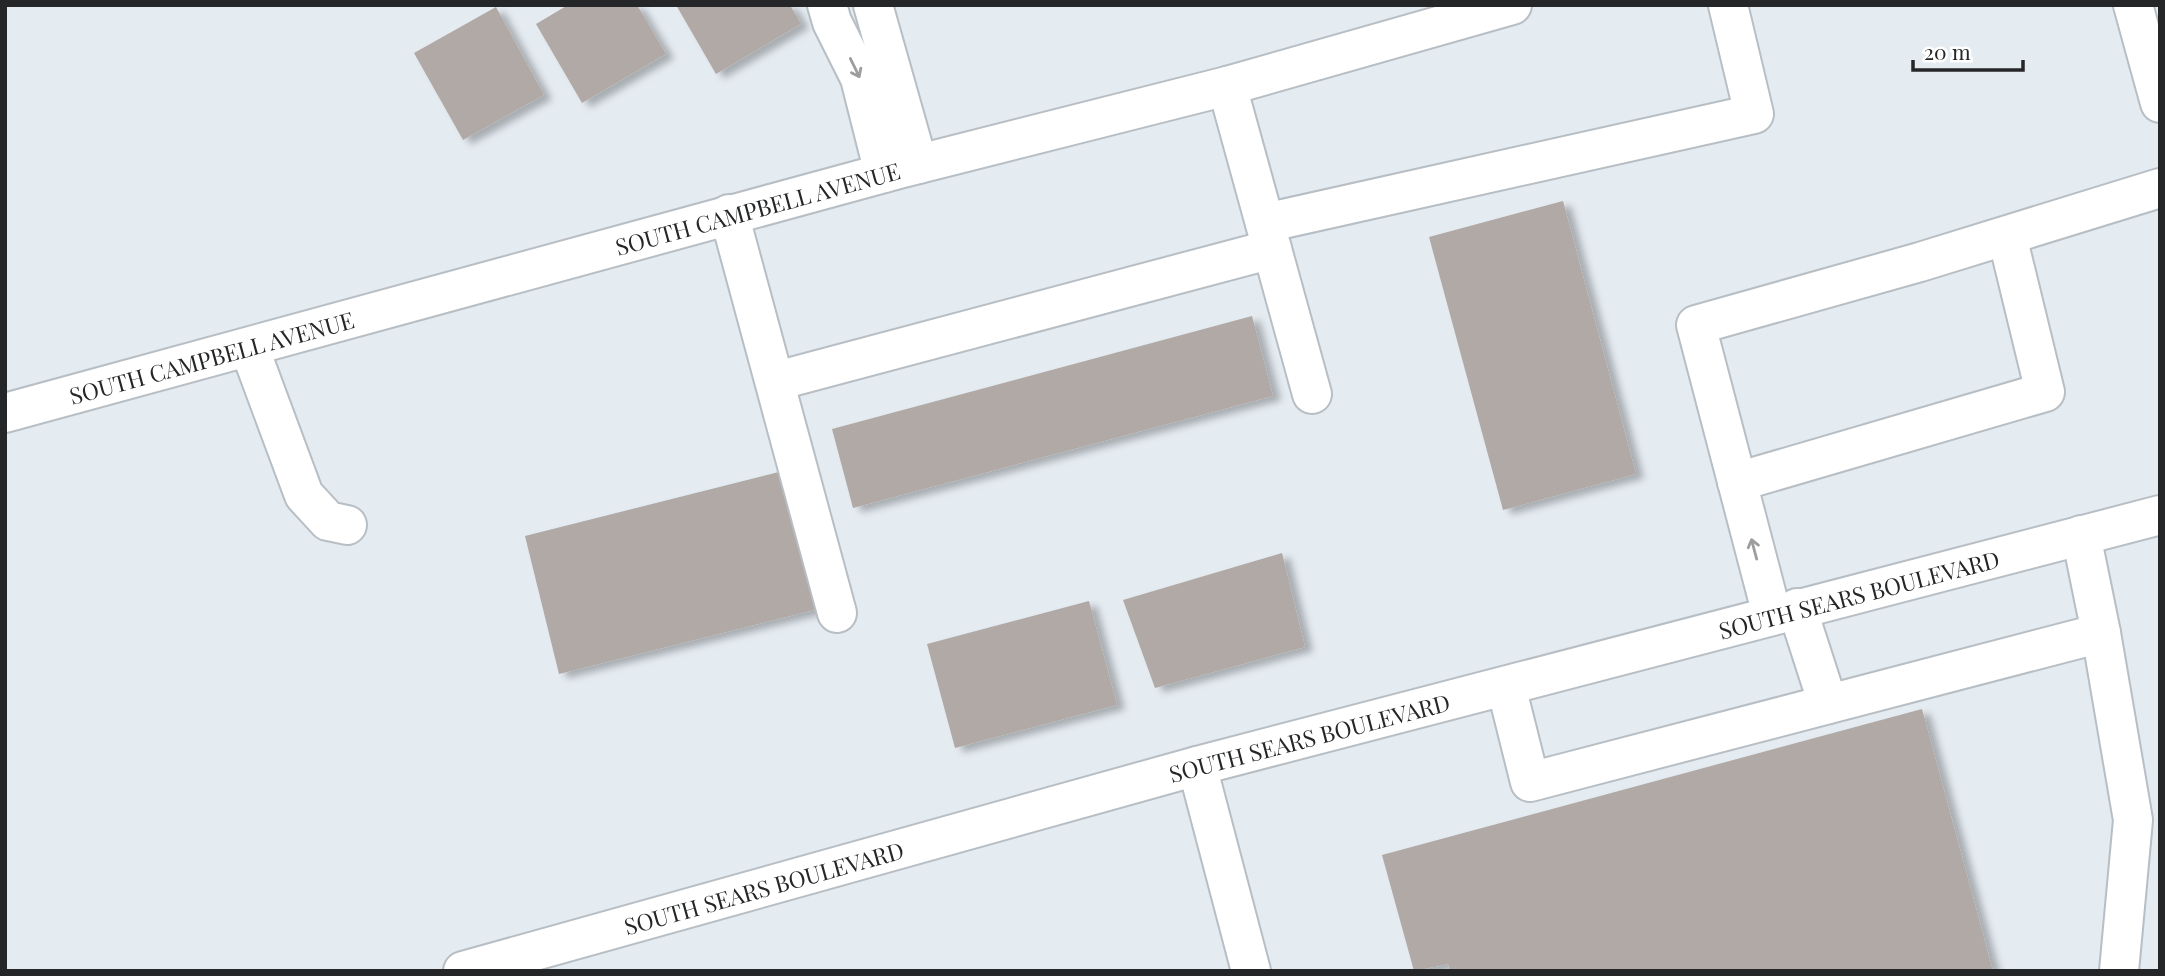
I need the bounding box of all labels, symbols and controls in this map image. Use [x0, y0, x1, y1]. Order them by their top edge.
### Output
scale bar [1913, 28, 2023, 72]
text: 20 m [1924, 37, 1971, 65]
one-way arrow [848, 57, 862, 78]
street label: SOUTH CAMPBELL AVENUE [612, 154, 903, 261]
street label: SOUTH CAMPBELL AVENUE [66, 303, 357, 410]
one-way arrow [1747, 538, 1760, 561]
street label: SOUTH SEARS BOULEVARD [1715, 542, 2003, 645]
street label: SOUTH SEARS BOULEVARD [1165, 685, 1453, 789]
street label: SOUTH SEARS BOULEVARD [620, 833, 907, 941]

